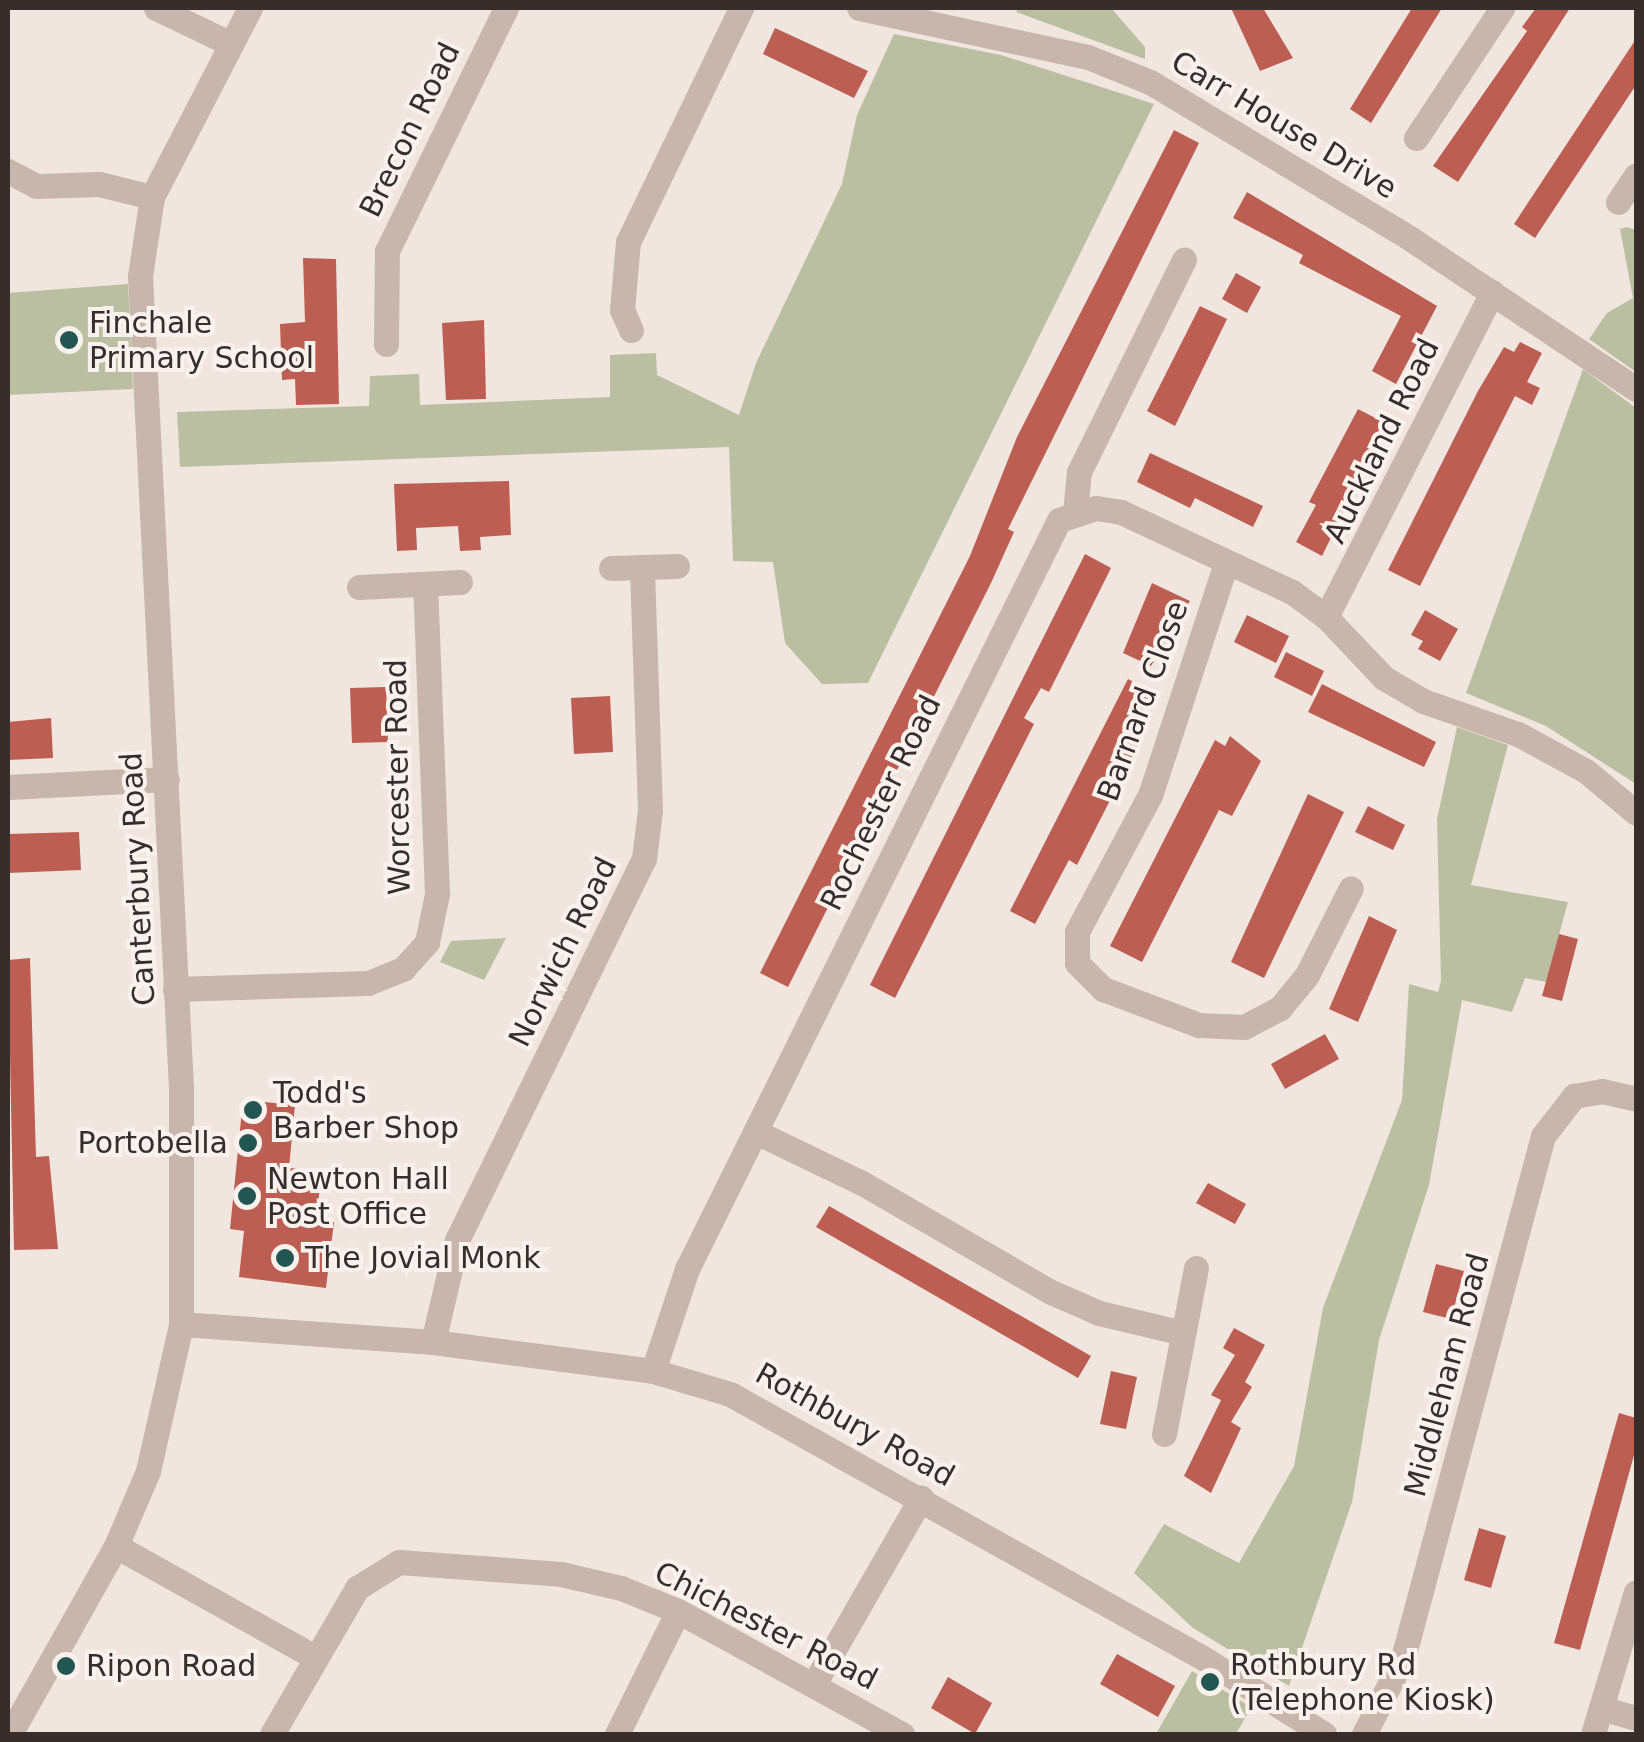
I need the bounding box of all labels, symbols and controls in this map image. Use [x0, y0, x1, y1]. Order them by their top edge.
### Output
street label: Brecon Road [352, 37, 468, 223]
street label: Carr House Drive [1165, 44, 1403, 206]
place label: Finchale Primary School [89, 305, 314, 376]
marker: Finchale Primary School [58, 329, 80, 351]
street label: Auckland Road [1317, 333, 1447, 549]
street label: Barnard Close [1090, 596, 1196, 806]
street label: Worcester Road [378, 659, 418, 895]
street label: Rochester Road [813, 690, 949, 916]
street label: Canterbury Road [113, 751, 163, 1007]
street label: Norwich Road [502, 851, 624, 1053]
place label: Todd's Barber Shop [273, 1075, 459, 1146]
marker: Todd's Barber Shop [242, 1099, 264, 1121]
place label: Portobella [78, 1125, 228, 1161]
marker: Portobella [237, 1132, 259, 1154]
place label: Newton Hall Post Office [267, 1161, 449, 1232]
marker: Newton Hall Post Office [236, 1185, 258, 1207]
place label: The Jovial Monk [305, 1240, 541, 1276]
marker: The Jovial Monk [274, 1247, 296, 1269]
street label: Middleham Road [1397, 1249, 1497, 1501]
street label: Rothbury Road [749, 1356, 961, 1494]
street label: Chichester Road [649, 1554, 883, 1698]
place label: Rothbury Rd (Telephone Kiosk) [1230, 1647, 1495, 1718]
place label: Ripon Road [86, 1648, 256, 1684]
marker: Ripon Road [55, 1655, 77, 1677]
marker: Rothbury Rd (Telephone Kiosk) [1199, 1671, 1221, 1693]

